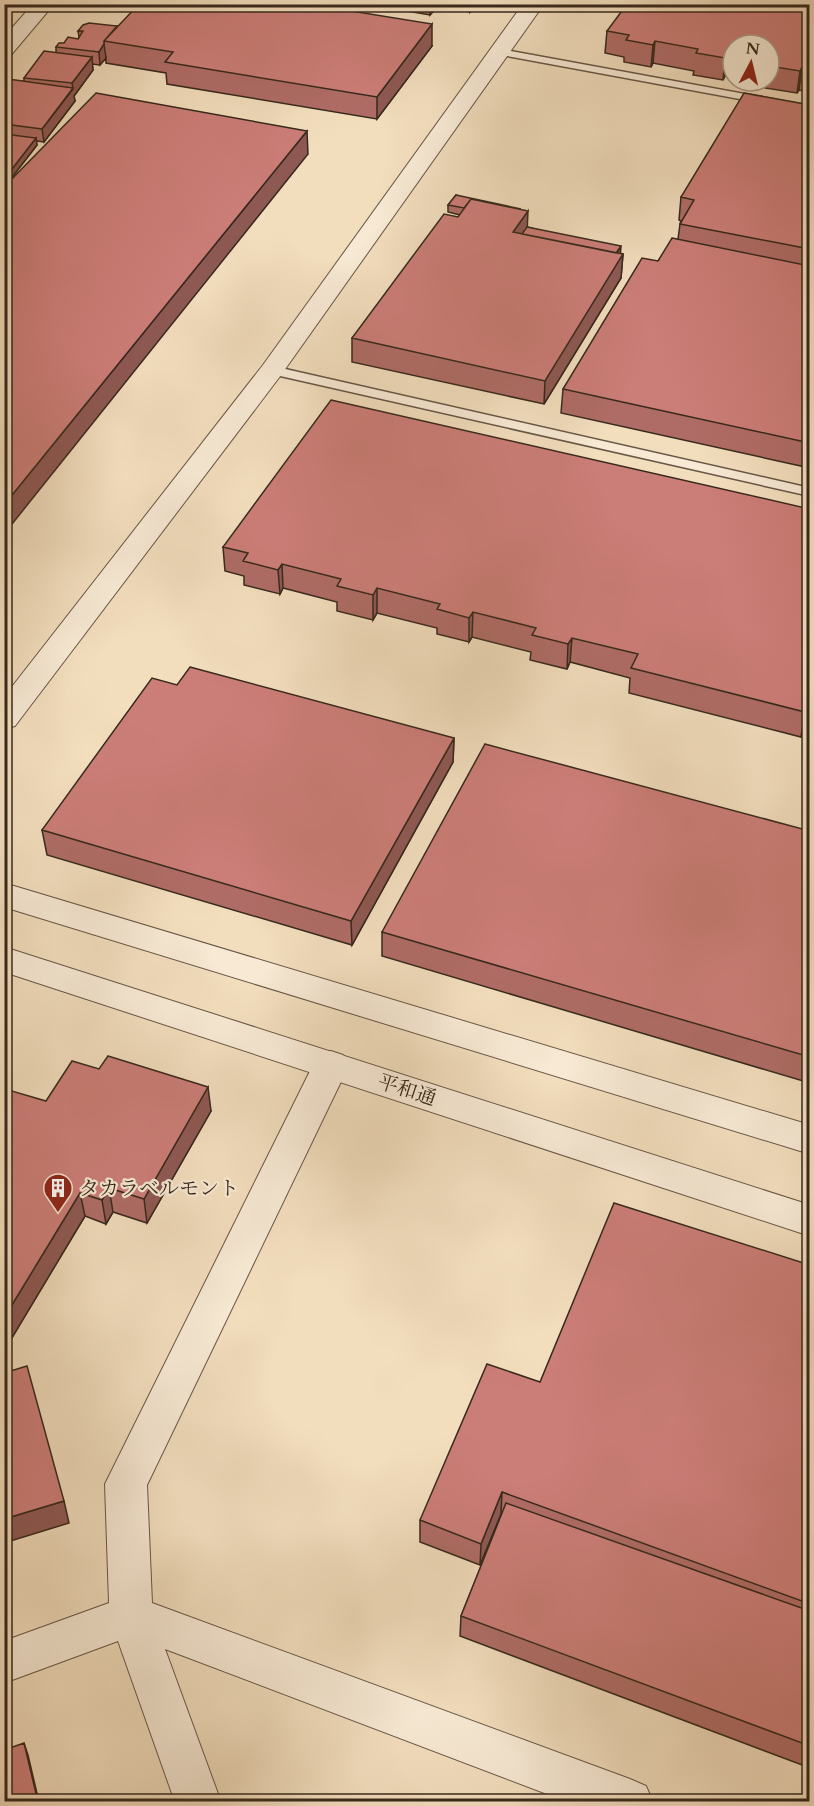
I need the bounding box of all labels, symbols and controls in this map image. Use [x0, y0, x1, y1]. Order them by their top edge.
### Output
north arrow [721, 33, 781, 93]
text: N [744, 37, 761, 61]
street label: 平和通 [374, 1068, 440, 1112]
building icon: タカラベルモント [42, 1172, 74, 1214]
place label: タカラベルモント [79, 1175, 239, 1202]

